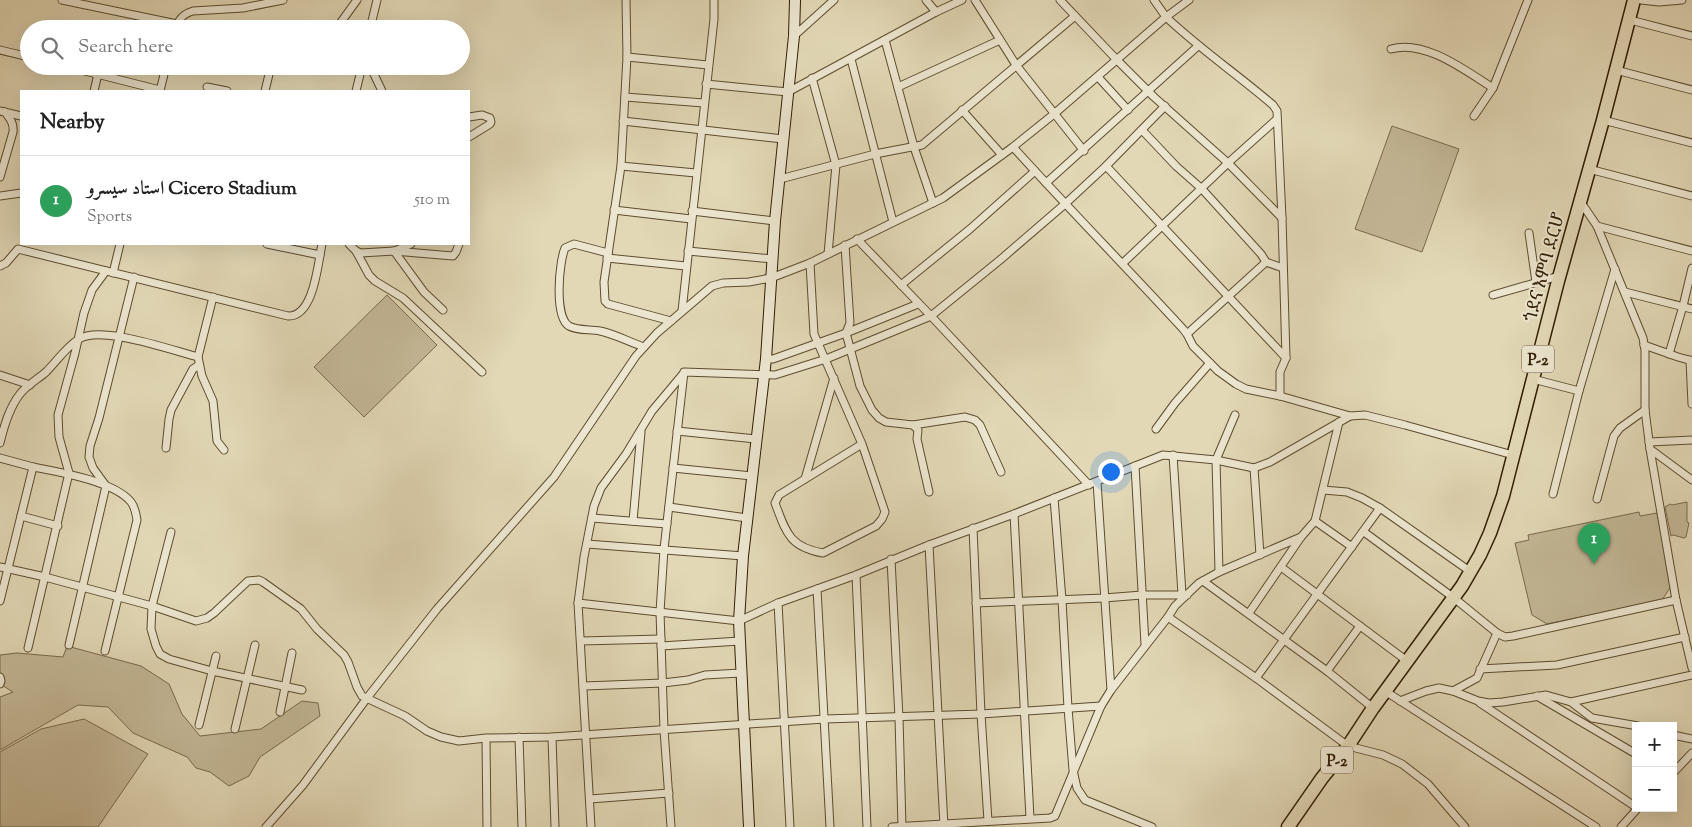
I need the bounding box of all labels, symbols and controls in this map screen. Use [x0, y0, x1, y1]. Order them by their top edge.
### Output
search box [20, 20, 470, 75]
icon: search [38, 34, 66, 62]
text: Search here [78, 34, 173, 61]
text: Nearby [40, 108, 105, 138]
text: استاد سيسرو Cicero Stadium [87, 176, 297, 203]
text: 1 [53, 189, 59, 212]
text: 510 m [414, 189, 450, 212]
text: Sports [87, 206, 132, 229]
street label: ጎደና እምባ ደርሆ [1519, 210, 1573, 325]
road number: P-2 [1522, 346, 1554, 372]
your location [1098, 459, 1124, 485]
pin: 1 [1578, 523, 1610, 564]
map controls [1632, 722, 1677, 812]
button: + [1632, 722, 1677, 767]
road number: P-2 [1321, 746, 1353, 774]
button: − [1632, 767, 1677, 812]

